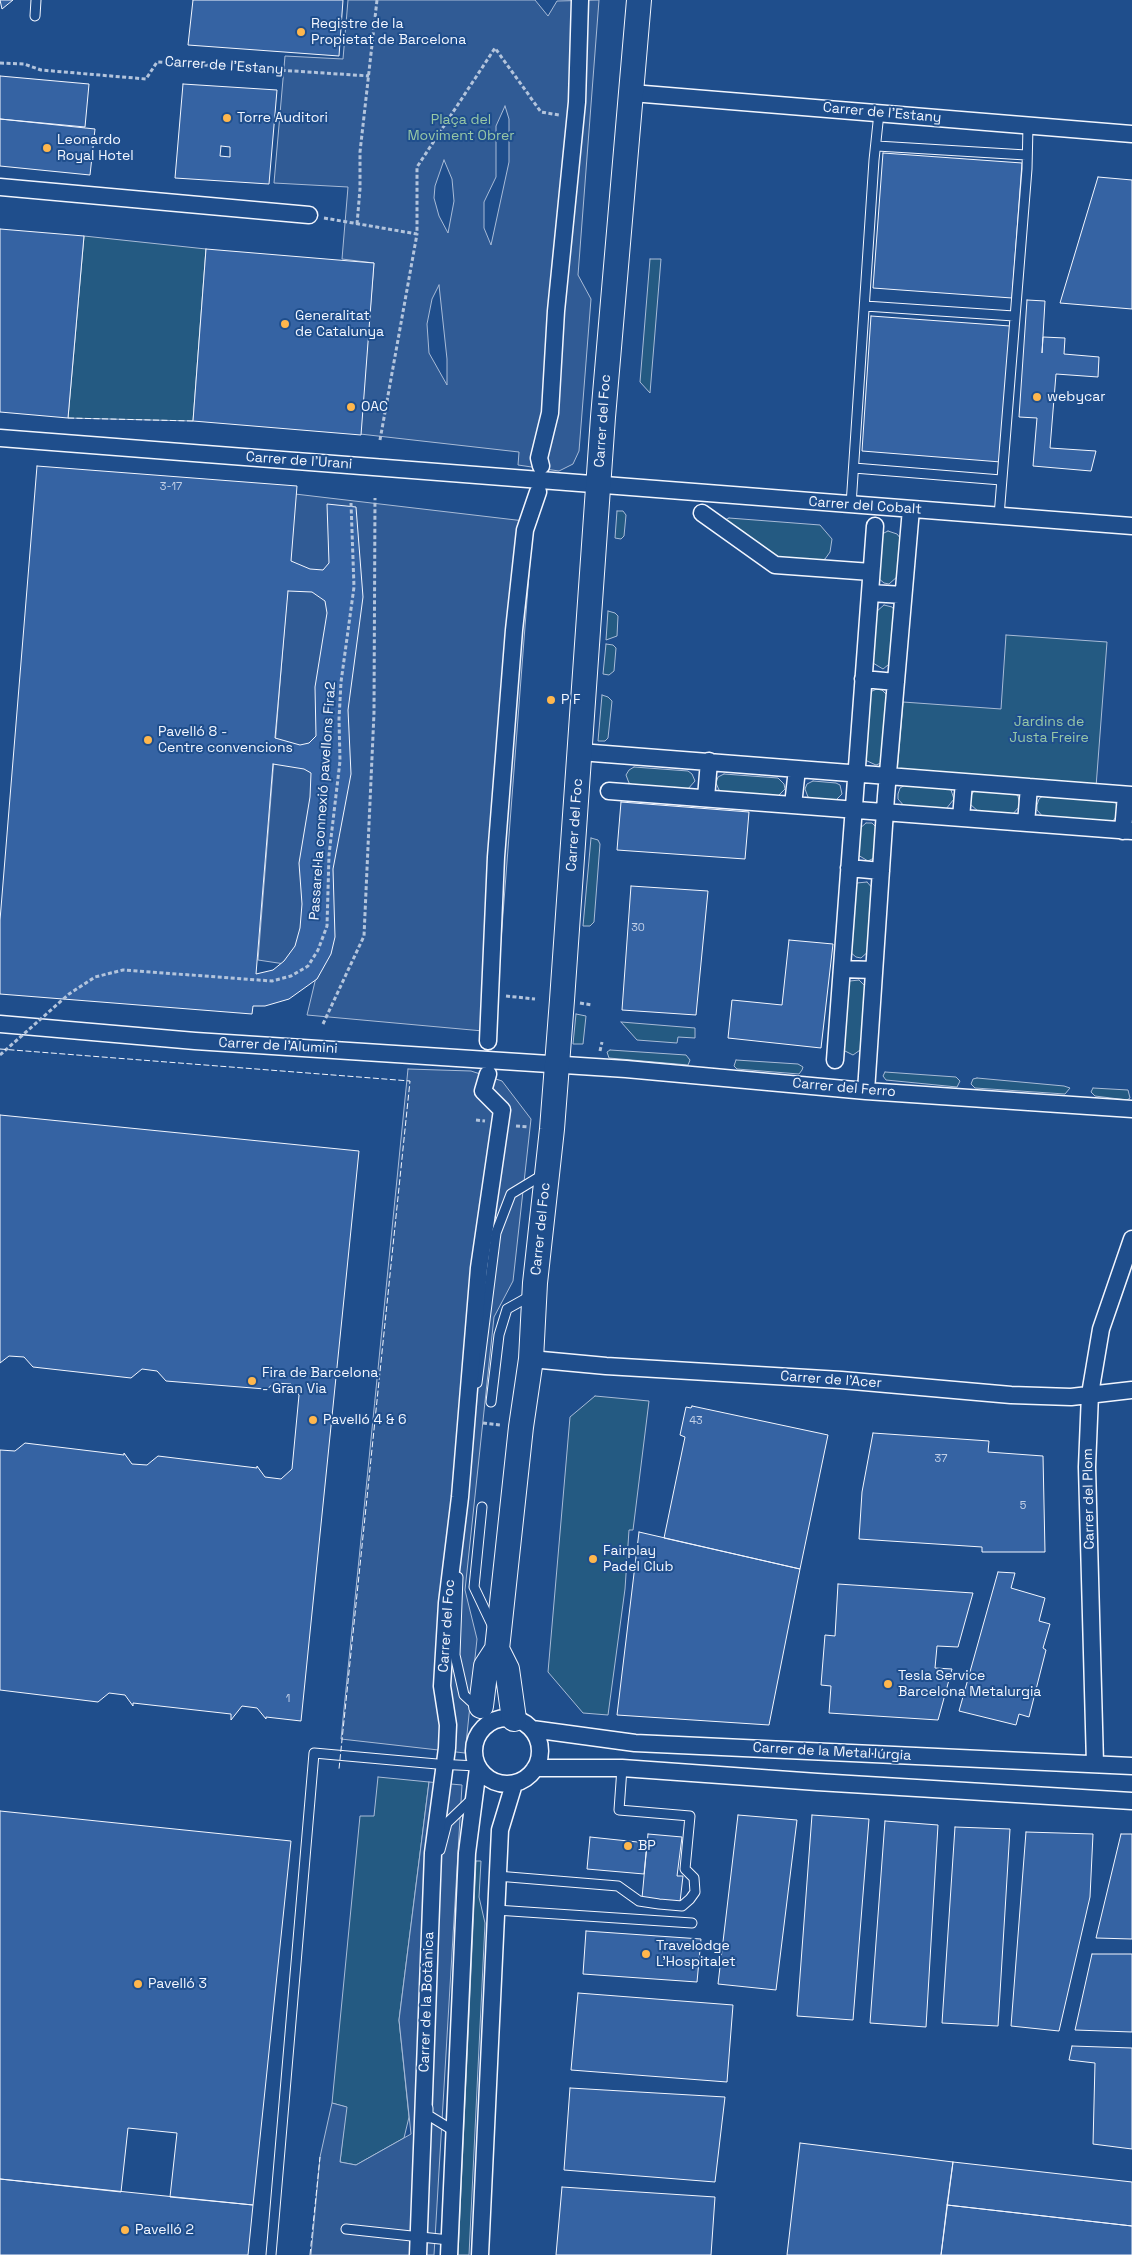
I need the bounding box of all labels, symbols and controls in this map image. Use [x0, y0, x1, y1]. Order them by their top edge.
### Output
place label: Registre de la Propietat de Barcelona [311, 16, 466, 48]
marker: Registre de la Propietat de Barcelona [295, 26, 307, 38]
street label: Carrer de l'Estany [164, 53, 284, 79]
street label: Carrer de l'Estany [822, 99, 942, 127]
place label: Torre Auditori [237, 110, 328, 126]
marker: Torre Auditori [221, 112, 233, 124]
park label: Plaça del Moviment Obrer [407, 112, 515, 144]
place label: Leonardo Royal Hotel [57, 132, 134, 164]
marker: Leonardo Royal Hotel [41, 142, 53, 154]
place label: Generalitat de Catalunya [295, 308, 384, 341]
marker: Generalitat de Catalunya [279, 318, 291, 330]
street label: Carrer del Foc [591, 374, 615, 468]
place label: webycar [1047, 389, 1106, 405]
marker: webycar [1031, 391, 1043, 403]
place label: OAC [361, 399, 388, 415]
marker: OAC [345, 401, 357, 413]
street label: Carrer de l'Urani [245, 449, 353, 473]
house number: 3-17 [160, 480, 182, 494]
street label: Carrer del Cobalt [808, 494, 922, 518]
street label: Passarel·la connexió pavellons Fira2 [306, 681, 340, 921]
place label: P F [561, 692, 581, 708]
marker: P F [545, 694, 557, 706]
park label: Jardins de Justa Freire [1009, 714, 1089, 746]
place label: Pavelló 8 - Centre convencions [158, 724, 293, 756]
marker: Pavelló 8 - Centre convencions [142, 734, 154, 746]
street label: Carrer del Foc [563, 778, 587, 872]
house number: 30 [631, 921, 645, 935]
street label: Carrer de l'Alumini [218, 1034, 338, 1058]
street label: Carrer del Ferro [792, 1075, 896, 1101]
street label: Carrer del Foc [528, 1182, 554, 1276]
place label: Fira de Barcelona - Gran Via [262, 1365, 378, 1398]
street label: Carrer de l'Acer [780, 1368, 882, 1392]
marker: Fira de Barcelona - Gran Via [246, 1375, 258, 1387]
place label: Pavelló 4 & 6 [323, 1412, 407, 1428]
marker: Pavelló 4 & 6 [307, 1414, 319, 1426]
house number: 43 [689, 1414, 703, 1428]
street label: Carrer del Plom [1080, 1448, 1098, 1550]
house number: 37 [935, 1452, 947, 1466]
house number: 5 [1020, 1499, 1026, 1513]
place label: Fairplay Padel Club [603, 1543, 673, 1575]
marker: Fairplay Padel Club [587, 1553, 599, 1565]
street label: Carrer del Foc [435, 1579, 459, 1673]
place label: Tesla Service Barcelona Metalurgia [898, 1668, 1041, 1700]
marker: Tesla Service Barcelona Metalurgia [882, 1678, 894, 1690]
house number: 1 [286, 1692, 290, 1706]
street label: Carrer de la Metal·lúrgia [752, 1739, 912, 1765]
place label: BP [638, 1838, 656, 1854]
marker: BP [622, 1840, 634, 1852]
street label: Carrer de la Botànica [416, 1931, 438, 2073]
place label: Travelodge L'Hospitalet [656, 1938, 736, 1970]
marker: Travelodge L'Hospitalet [640, 1948, 652, 1960]
place label: Pavelló 3 [148, 1976, 207, 1992]
marker: Pavelló 3 [132, 1978, 144, 1990]
place label: Pavelló 2 [135, 2222, 194, 2238]
marker: Pavelló 2 [119, 2224, 131, 2236]

